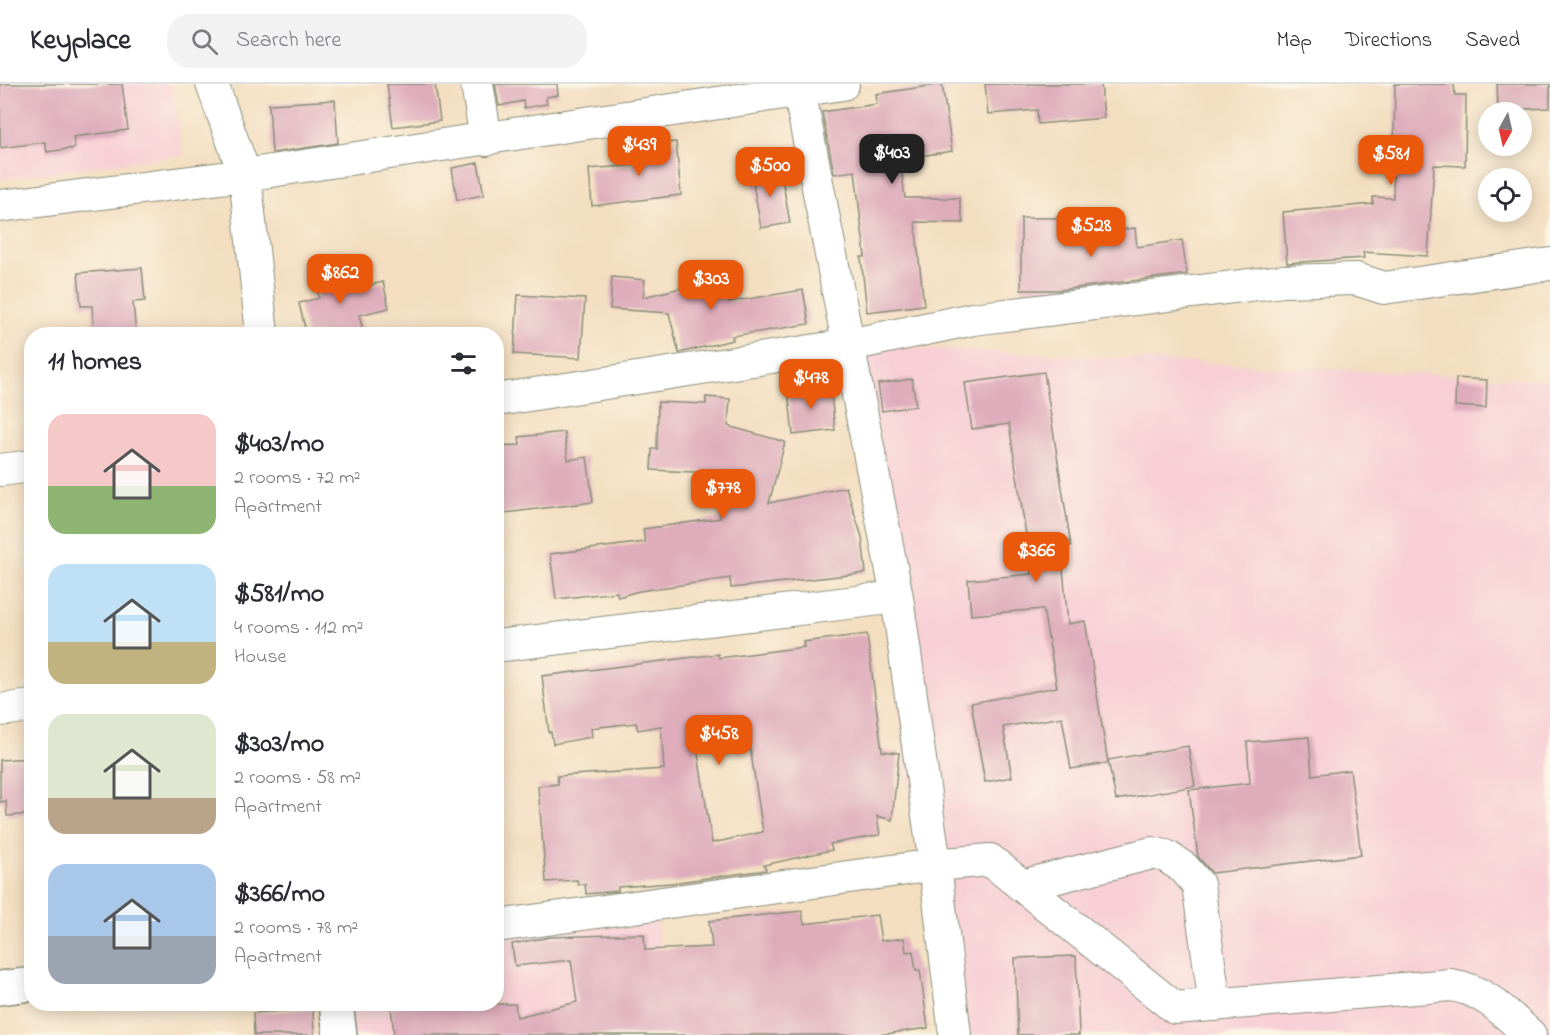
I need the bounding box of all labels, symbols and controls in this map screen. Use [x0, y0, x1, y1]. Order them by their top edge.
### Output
search box [167, 14, 587, 68]
text: Keyplace [30, 21, 131, 62]
icon: search [188, 25, 221, 58]
text: Search here [236, 25, 341, 57]
text: Map [1276, 26, 1312, 56]
text: Directions [1345, 26, 1432, 56]
text: Saved [1465, 26, 1520, 56]
north arrow [1478, 102, 1532, 156]
map controls [1478, 102, 1532, 222]
pin: $439 [603, 126, 675, 177]
text: $439 [622, 131, 656, 160]
pin: $403 [856, 134, 928, 185]
pin: $581 [1355, 135, 1427, 186]
text: $403 [873, 139, 911, 168]
text: $581 [1372, 140, 1410, 169]
pin: $500 [734, 147, 806, 198]
text: $500 [750, 152, 790, 181]
button: locate [1478, 168, 1532, 222]
pin: $528 [1055, 207, 1127, 258]
text: $528 [1071, 212, 1111, 241]
pin: $862 [304, 254, 376, 305]
text: $862 [321, 259, 359, 288]
pin: $303 [675, 260, 747, 311]
text: $303 [692, 265, 730, 294]
text: 11 homes [48, 344, 142, 382]
icon: filters [447, 347, 480, 380]
pin: $478 [775, 359, 847, 410]
text: $478 [793, 364, 829, 393]
text: $403/mo [234, 426, 324, 464]
icon: home [96, 438, 168, 510]
text: 2 rooms · 72 m² [234, 464, 361, 493]
pin: $778 [687, 469, 759, 520]
text: $778 [705, 474, 741, 503]
text: Apartment [234, 493, 322, 522]
pin: $366 [1000, 532, 1072, 583]
text: $366 [1017, 537, 1055, 566]
text: $581/mo [234, 576, 324, 614]
icon: home [96, 588, 168, 660]
text: 4 rooms · 112 m² [234, 614, 363, 643]
text: House [234, 643, 287, 672]
pin: $458 [683, 715, 755, 766]
text: $458 [699, 720, 739, 749]
text: $303/mo [234, 726, 324, 764]
icon: home [96, 738, 168, 810]
text: 2 rooms · 58 m² [234, 764, 361, 793]
text: Apartment [234, 793, 322, 822]
text: $366/mo [234, 876, 325, 914]
icon: home [96, 888, 168, 960]
text: 2 rooms · 78 m² [234, 914, 358, 943]
text: Apartment [234, 943, 322, 972]

